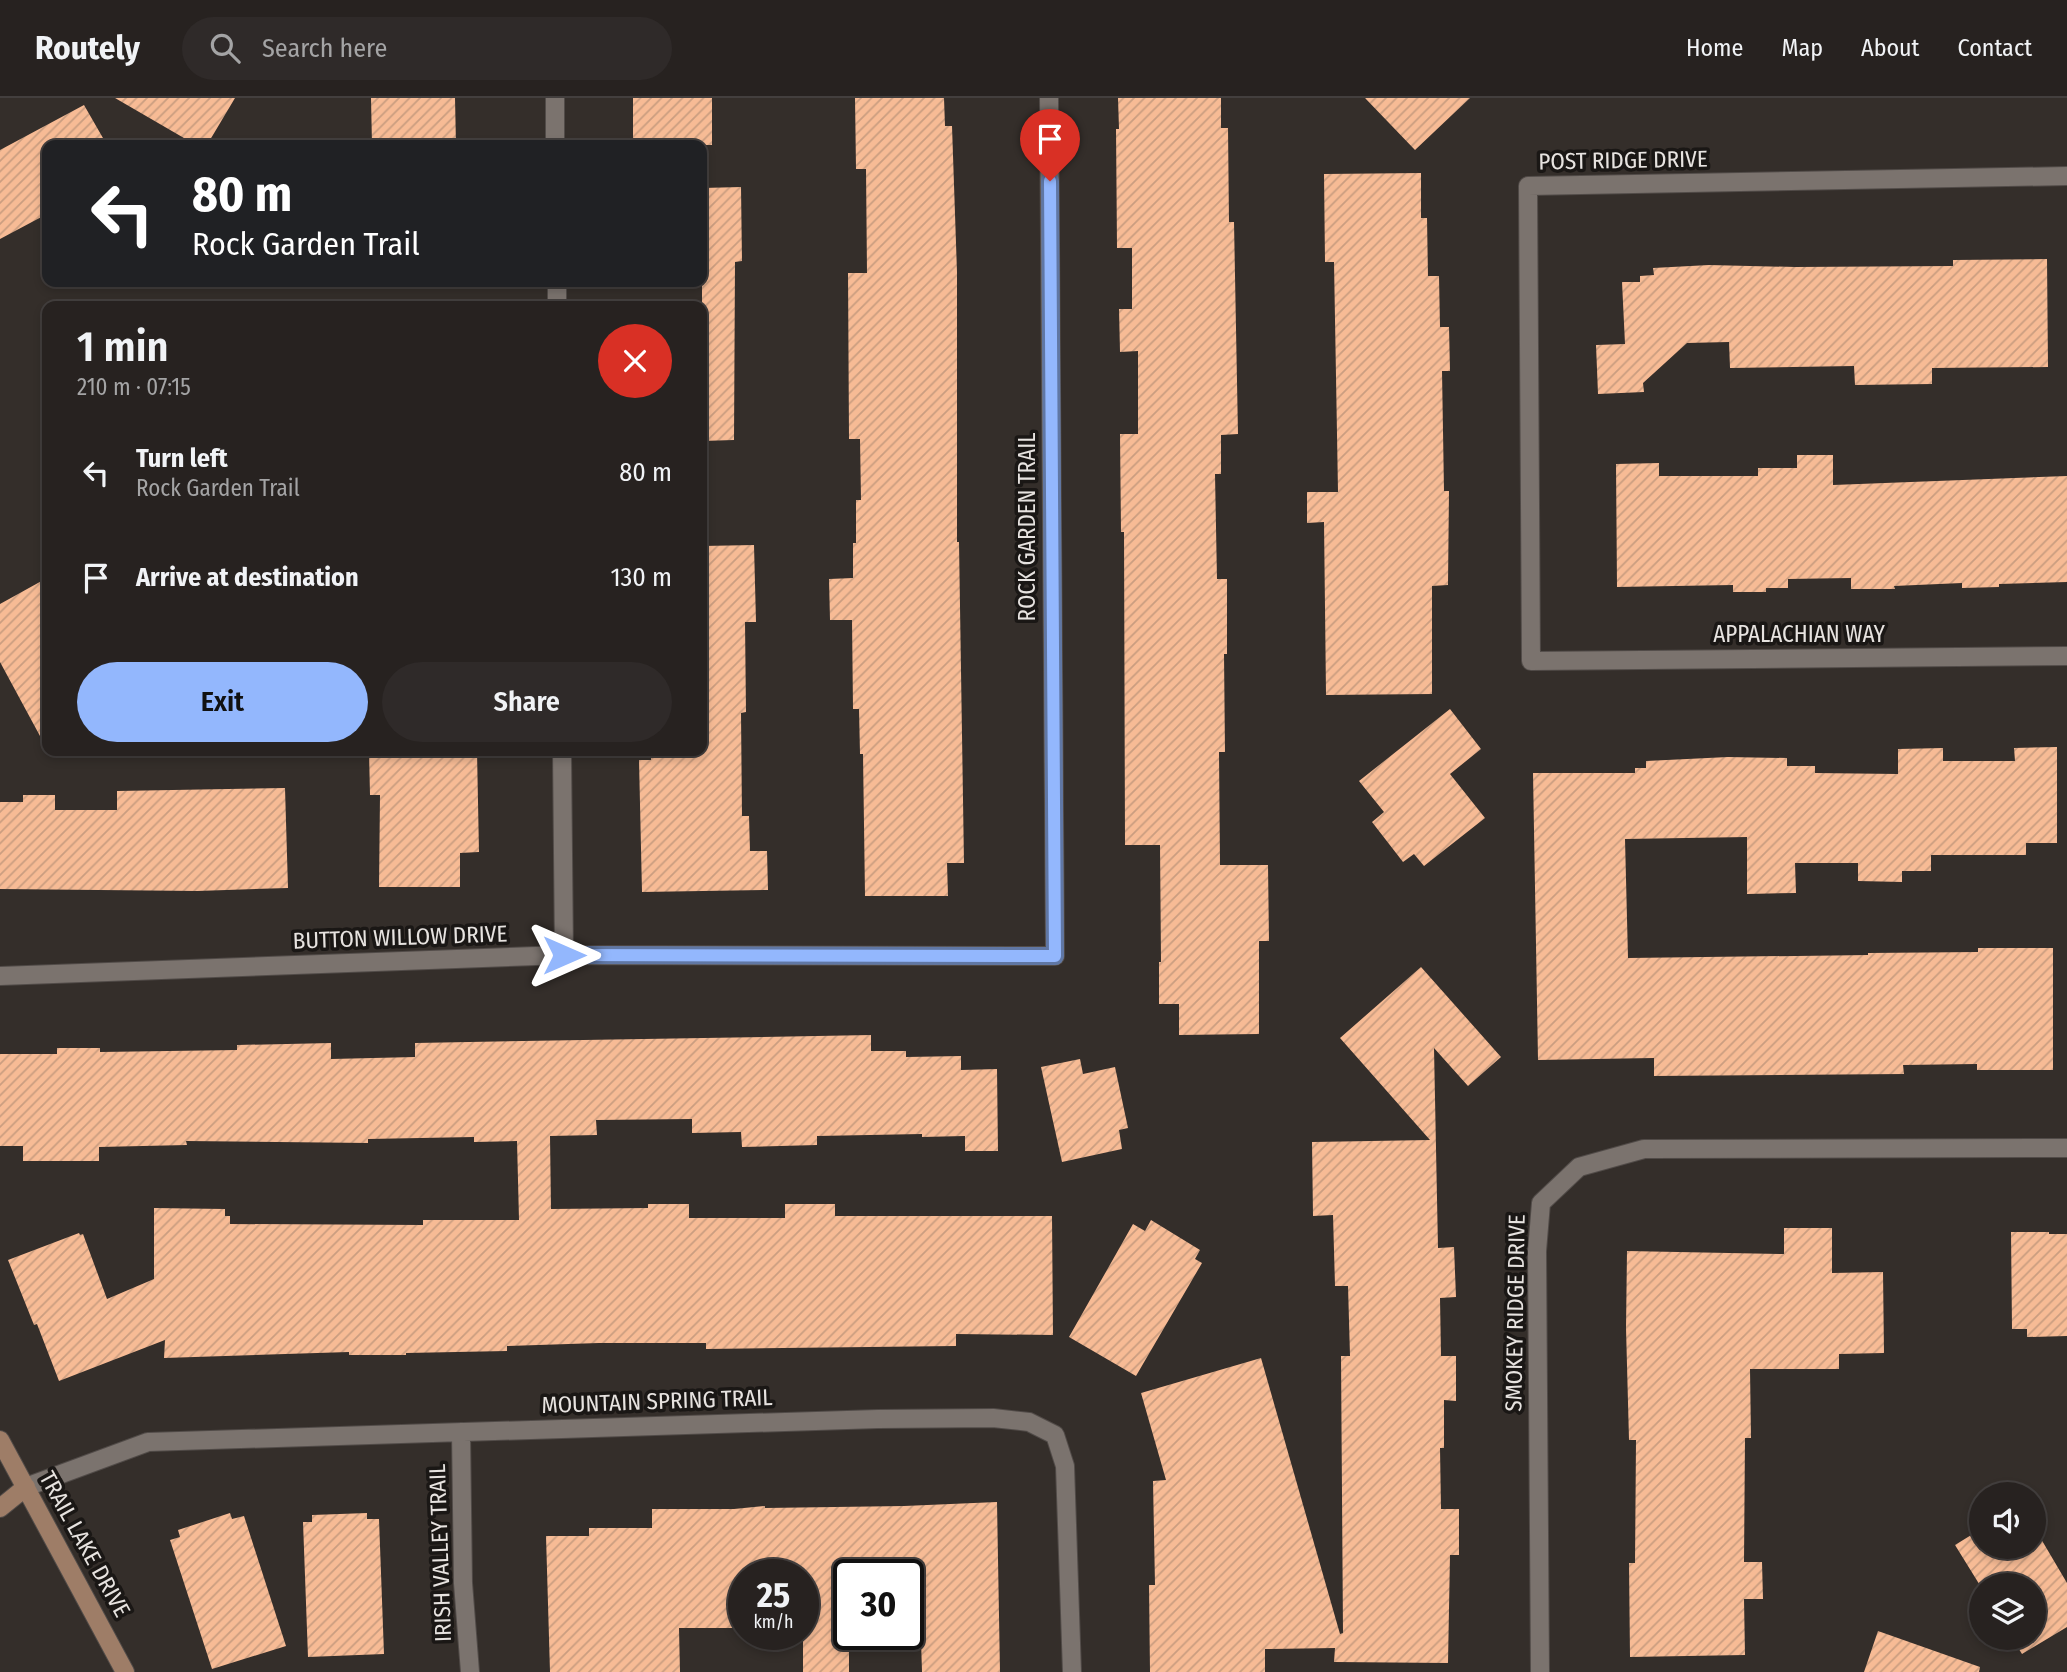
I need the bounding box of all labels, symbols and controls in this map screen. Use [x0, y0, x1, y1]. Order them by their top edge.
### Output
search box [182, 17, 672, 80]
text: Routely [35, 28, 140, 68]
icon: search [206, 29, 244, 67]
text: Search here [262, 33, 387, 64]
text: Home [1686, 34, 1743, 62]
text: Map [1781, 34, 1823, 62]
text: About [1861, 34, 1919, 62]
text: Contact [1957, 34, 2032, 62]
pin [1020, 109, 1080, 181]
icon: arrive [1031, 120, 1069, 158]
street label: POST RIDGE DRIVE [1538, 145, 1708, 175]
text: 80 m [192, 165, 292, 224]
icon: left [77, 168, 168, 259]
text: Rock Garden Trail [192, 225, 420, 263]
text: 1 min [77, 322, 168, 372]
button: close [598, 324, 672, 398]
text: 210 m · 07:15 [77, 373, 191, 401]
street label: ROCK GARDEN TRAIL [1013, 433, 1041, 621]
text: Turn left [136, 443, 228, 474]
icon: left [77, 454, 115, 492]
text: 80 m [619, 457, 672, 488]
text: Rock Garden Trail [136, 474, 300, 502]
icon: arrive [77, 559, 115, 597]
text: Arrive at destination [136, 562, 359, 593]
text: 130 m [610, 562, 672, 593]
street label: APPALACHIAN WAY [1713, 620, 1885, 648]
button: Exit [77, 662, 368, 742]
button: Share [382, 662, 672, 742]
position arrow [527, 918, 601, 992]
street label: BUTTON WILLOW DRIVE [292, 919, 508, 955]
street label: SMOKEY RIDGE DRIVE [1499, 1214, 1531, 1412]
street label: MOUNTAIN SPRING TRAIL [541, 1383, 773, 1419]
street label: IRISH VALLEY TRAIL [423, 1463, 457, 1643]
street label: TRAIL LAKE DRIVE [33, 1466, 137, 1622]
map controls [1969, 1482, 2046, 1650]
button: sound [1969, 1482, 2046, 1559]
speed limit sign: 30 [833, 1559, 924, 1650]
button: layers [1969, 1573, 2046, 1650]
text: 25 [757, 1574, 790, 1616]
text: km/h [753, 1611, 794, 1633]

